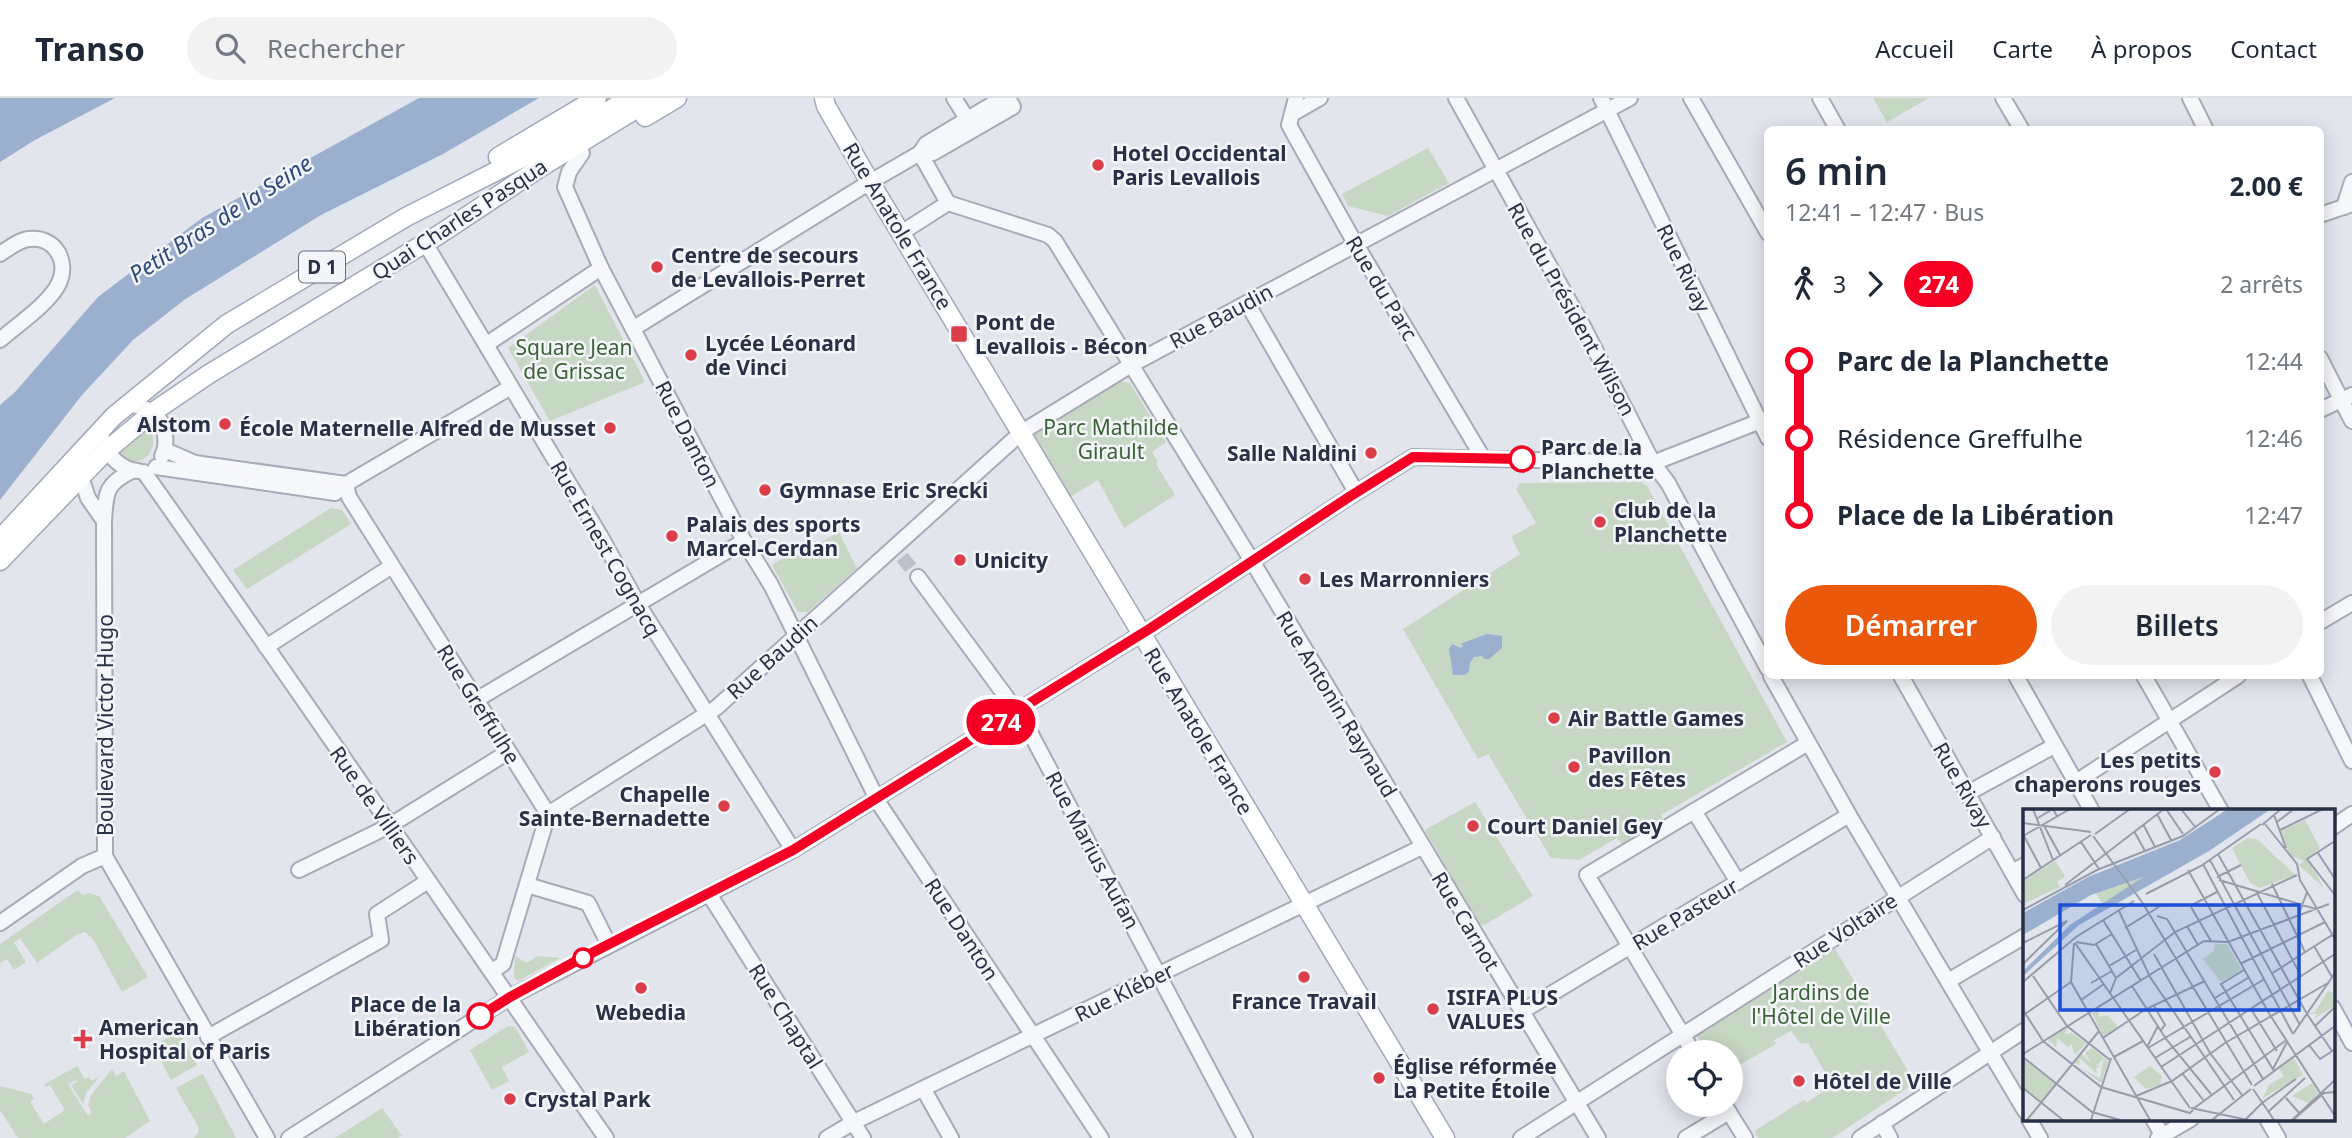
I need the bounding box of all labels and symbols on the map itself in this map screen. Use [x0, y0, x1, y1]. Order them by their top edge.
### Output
street label: Rue Anatole France [837, 137, 959, 315]
place label: Hotel Occidental Paris Levallois [1112, 139, 1287, 191]
water label: Petit Bras de la Seine [122, 147, 318, 289]
street label: Quai Charles Pasqua [366, 152, 552, 286]
marker: Hotel Occidental Paris Levallois [1090, 157, 1106, 173]
street label: Rue du Président Wilson [1502, 197, 1642, 421]
street label: Rue Rivay [1651, 219, 1718, 317]
street label: Rue du Parc [1340, 230, 1424, 346]
place label: Centre de secours de Levallois-Perret [671, 241, 865, 293]
road number: D 1 [299, 252, 345, 282]
marker: Centre de secours de Levallois-Perret [649, 259, 665, 275]
street label: Rue Baudin [1165, 277, 1277, 355]
place label: Pont de Levallois - Bécon [975, 308, 1148, 360]
marker: Pont de Levallois - Bécon [949, 324, 969, 344]
place label: Lycée Léonard de Vinci [705, 329, 856, 381]
park label: Square Jean de Grissac [515, 333, 633, 385]
marker: Lycée Léonard de Vinci [683, 347, 699, 363]
street label: Rue Danton [649, 376, 727, 492]
place label: Alstom [137, 410, 211, 438]
park label: Parc Mathilde Girault [1043, 413, 1179, 465]
place label: École Maternelle Alfred de Musset [239, 414, 596, 442]
marker: Alstom [217, 416, 233, 432]
marker: École Maternelle Alfred de Musset [602, 420, 618, 436]
place label: Parc de la Planchette [1541, 433, 1654, 485]
place label: Salle Naldini [1227, 439, 1357, 467]
marker: Salle Naldini [1363, 445, 1379, 461]
marker: Parc de la Planchette [1509, 446, 1535, 472]
street label: Rue Ernest Cognacq [544, 455, 668, 641]
place label: Gymnase Eric Srecki [779, 476, 988, 504]
marker: Gymnase Eric Srecki [757, 482, 773, 498]
place label: Club de la Planchette [1614, 496, 1727, 548]
place label: Palais des sports Marcel-Cerdan [686, 510, 861, 562]
marker: Club de la Planchette [1592, 514, 1608, 530]
marker: Palais des sports Marcel-Cerdan [664, 528, 680, 544]
place label: Unicity [974, 546, 1048, 574]
marker: Unicity [952, 552, 968, 568]
place label: Les Marronniers [1319, 565, 1489, 593]
marker: Les Marronniers [1297, 571, 1313, 587]
street label: Rue Antonin Raynaud [1270, 605, 1404, 803]
street label: Rue Baudin [721, 609, 823, 705]
street label: Boulevard Victor Hugo [91, 614, 119, 836]
street label: Rue Greffulhe [431, 639, 527, 769]
street label: Rue Anatole France [1138, 642, 1260, 820]
line badge: 274 [961, 699, 1041, 745]
place label: Air Battle Games [1568, 704, 1744, 732]
marker: Air Battle Games [1546, 710, 1562, 726]
street label: Rue Rivay [1927, 737, 1999, 833]
street label: Rue de Villiers [324, 740, 426, 870]
place label: Pavillon des Fêtes [1588, 741, 1686, 793]
place label: Les petits chaperons rouges [2014, 746, 2201, 798]
marker: Pavillon des Fêtes [1566, 759, 1582, 775]
marker: Les petits chaperons rouges [2207, 764, 2223, 780]
street label: Rue Marius Aufan [1040, 766, 1146, 934]
place label: Chapelle Sainte-Bernadette [519, 780, 710, 832]
marker: Chapelle Sainte-Bernadette [716, 798, 732, 814]
inset map [2023, 809, 2334, 1121]
place label: Court Daniel Gey [1487, 812, 1663, 840]
marker: Court Daniel Gey [1465, 818, 1481, 834]
street label: Rue Carnot [1426, 866, 1507, 976]
street label: Rue Pasteur [1627, 871, 1743, 957]
street label: Rue Danton [918, 872, 1006, 986]
street label: Rue Voltaire [1788, 886, 1902, 974]
unlabelled marker [573, 948, 593, 968]
street label: Rue Kléber [1070, 956, 1179, 1028]
street label: Rue Chaptal [743, 958, 829, 1074]
marker: France Travail [1296, 969, 1312, 985]
park label: Jardins de l'Hôtel de Ville [1751, 978, 1891, 1030]
marker: Webedia [633, 980, 649, 996]
place label: ISIFA PLUS VALUES [1447, 983, 1558, 1035]
place label: France Travail [1231, 987, 1377, 1015]
place label: Place de la Libération [350, 990, 461, 1042]
place label: Webedia [596, 998, 686, 1026]
marker: ISIFA PLUS VALUES [1425, 1001, 1441, 1017]
marker: Place de la Libération [467, 1003, 493, 1029]
place label: American Hospital of Paris [99, 1013, 270, 1065]
marker: American Hospital of Paris [73, 1029, 93, 1049]
place label: Église réformée La Petite Étoile [1393, 1052, 1557, 1104]
place label: Hôtel de Ville [1813, 1067, 1952, 1095]
marker: Église réformée La Petite Étoile [1371, 1070, 1387, 1086]
marker: Hôtel de Ville [1791, 1073, 1807, 1089]
place label: Crystal Park [524, 1085, 652, 1113]
marker: Crystal Park [502, 1091, 518, 1107]

